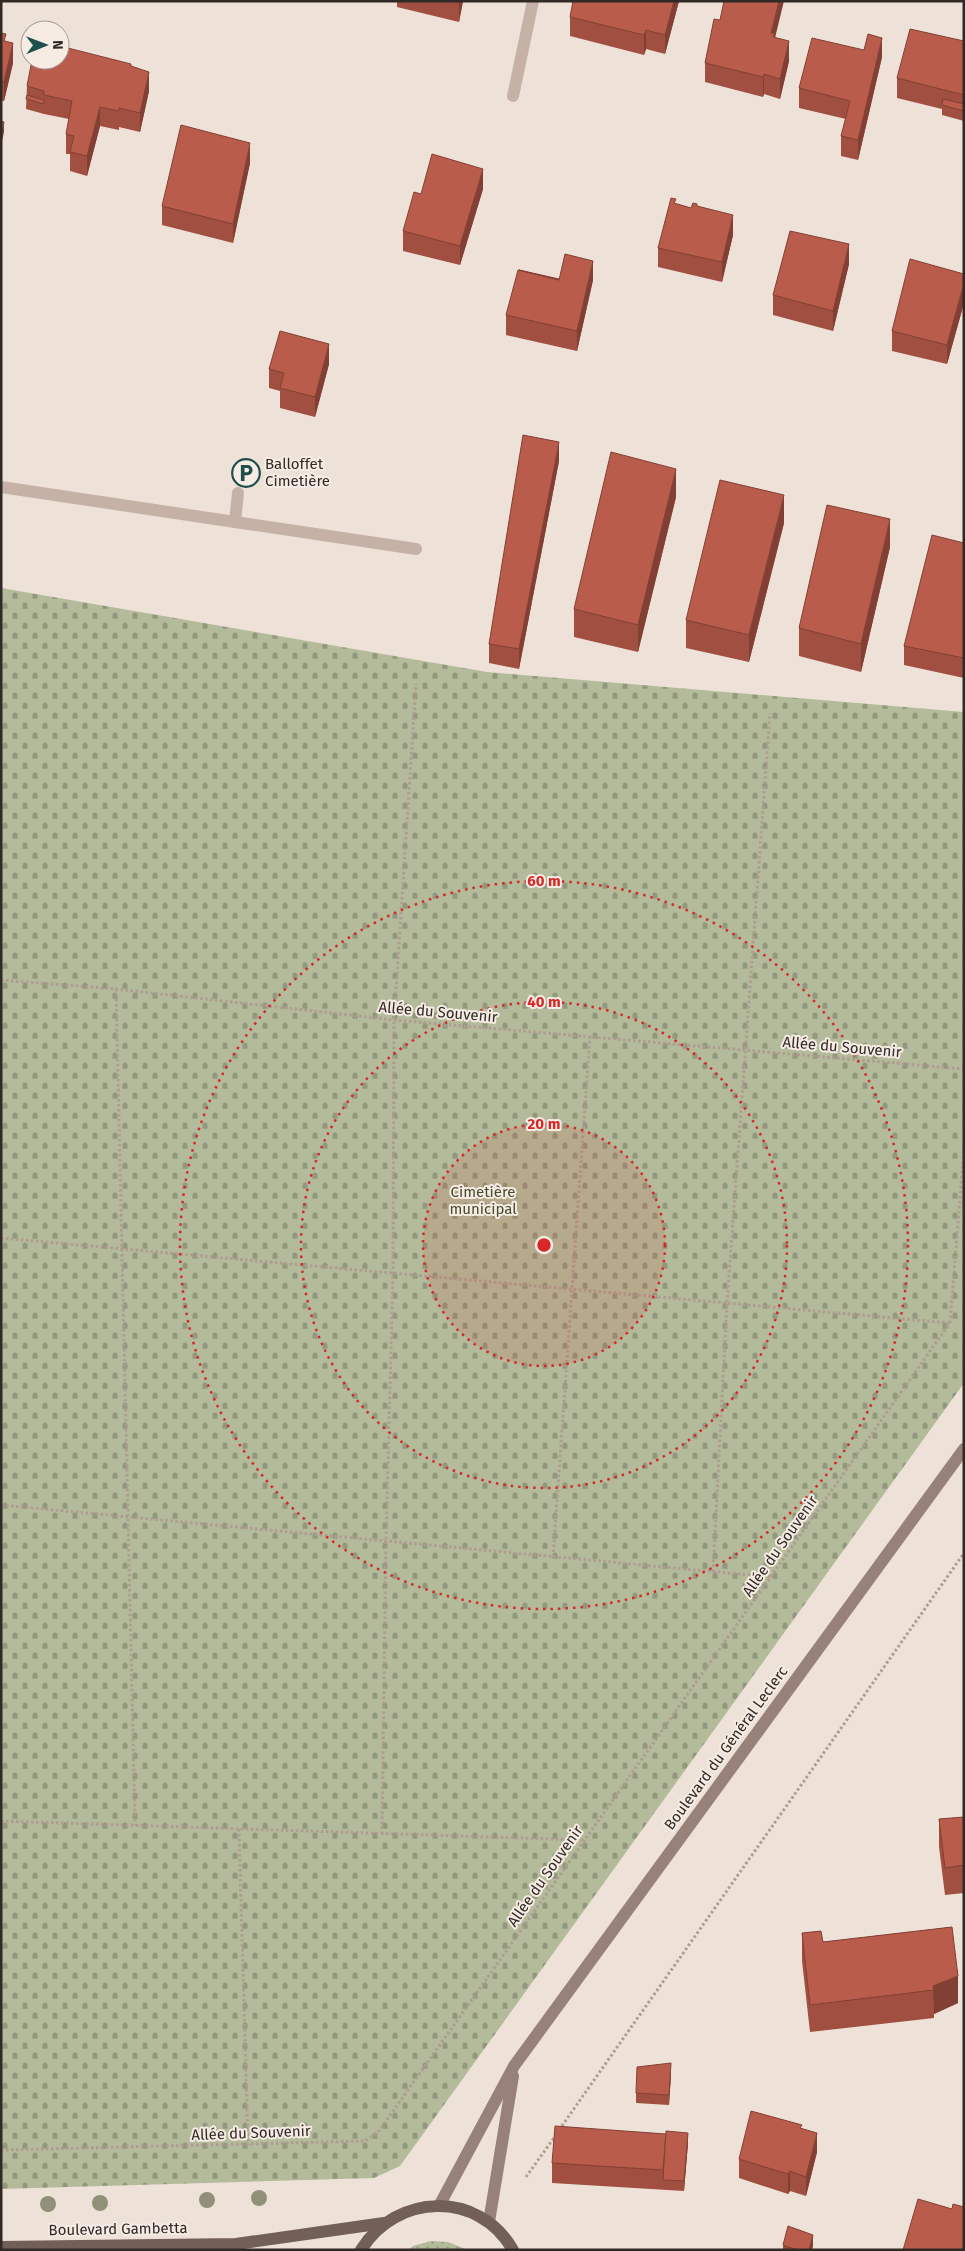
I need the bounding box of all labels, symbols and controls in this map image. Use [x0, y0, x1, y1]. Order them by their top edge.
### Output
north arrow [20, 20, 70, 70]
text: N [49, 40, 66, 50]
place label: Balloffet Cimetière [265, 455, 330, 490]
parking icon: Balloffet Cimetière [231, 458, 261, 488]
text: 60 m [527, 872, 561, 890]
text: 40 m [527, 993, 561, 1011]
street label: Allée du Souvenir [378, 998, 498, 1026]
street label: Allée du Souvenir [782, 1033, 902, 1061]
text: 20 m [528, 1115, 560, 1133]
park label: Cimetière municipal [449, 1183, 517, 1218]
centre of rings [535, 1236, 553, 1254]
street label: Allée du Souvenir [738, 1492, 822, 1600]
street label: Boulevard du Général Leclerc [661, 1663, 791, 1833]
street label: Allée du Souvenir [503, 1822, 587, 1930]
street label: Allée du Souvenir [191, 2122, 311, 2144]
street label: Boulevard Gambetta [48, 2219, 188, 2239]

